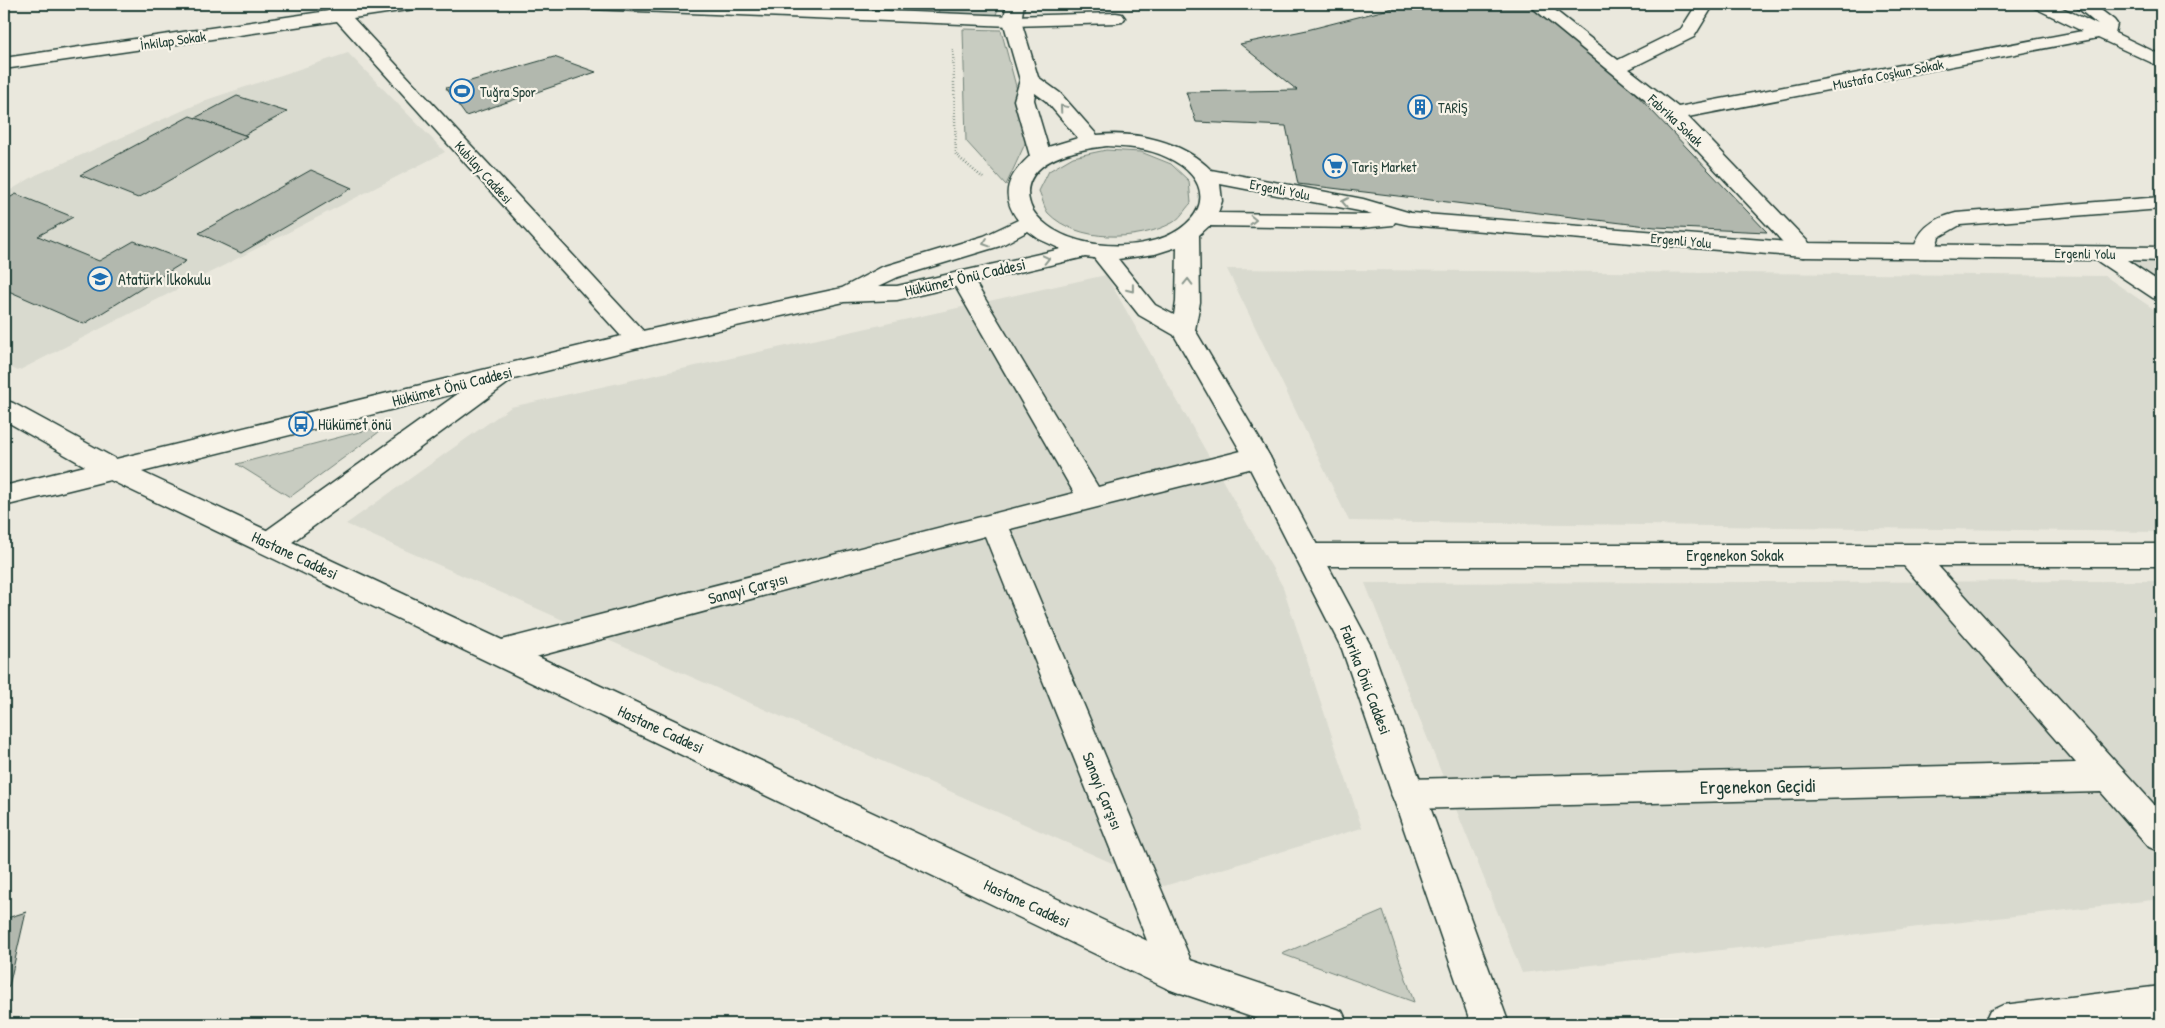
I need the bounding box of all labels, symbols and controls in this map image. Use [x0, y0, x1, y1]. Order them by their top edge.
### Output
street label: İnkilap Sokak [139, 26, 207, 55]
street label: Mustafa Coşkun Sokak [1831, 54, 1945, 94]
sports icon: Tuğra Spor [449, 78, 475, 104]
place label: Tuğra Spor [480, 82, 537, 102]
street label: Fabrika Sokak [1644, 89, 1708, 151]
building icon: TARİŞ [1407, 94, 1433, 120]
place label: TARİŞ [1438, 98, 1468, 117]
one-way arrow [1060, 105, 1068, 114]
street label: Kubilay Caddesi [450, 137, 517, 208]
supermarket icon: Tariş Market [1322, 153, 1348, 179]
place label: Tariş Market [1352, 157, 1417, 176]
street label: Ergenli Yolu [1248, 174, 1312, 205]
one-way arrow [1341, 197, 1350, 208]
one-way arrow [1250, 215, 1258, 225]
street label: Ergenli Yolu [1650, 228, 1713, 253]
one-way arrow [983, 237, 991, 247]
street label: Ergenli Yolu [2054, 243, 2116, 264]
street label: Hükümet Önü Caddesi [903, 252, 1027, 302]
one-way arrow [1042, 254, 1051, 265]
school or university icon: Atatürk İlkokulu [87, 266, 113, 292]
place label: Atatürk İlkokulu [118, 268, 211, 290]
one-way arrow [1183, 278, 1193, 286]
one-way arrow [1125, 283, 1133, 292]
street label: Hükümet Önü Caddesi [390, 360, 514, 412]
bus stop icon: Hükümet önü [288, 411, 314, 437]
place label: Hükümet önü [318, 413, 392, 435]
street label: Hastane Caddesi [248, 525, 342, 585]
street label: Ergenekon Sokak [1686, 544, 1784, 566]
street label: Sanayi Çarşısı [706, 567, 790, 609]
street label: Fabrika Önü Caddesi [1335, 621, 1397, 738]
street label: Hastane Caddesi [614, 699, 708, 759]
street label: Sanayi Çarşısı [1077, 749, 1129, 833]
street label: Ergenekon Geçidi [1700, 772, 1816, 800]
street label: Hastane Caddesi [980, 873, 1074, 933]

